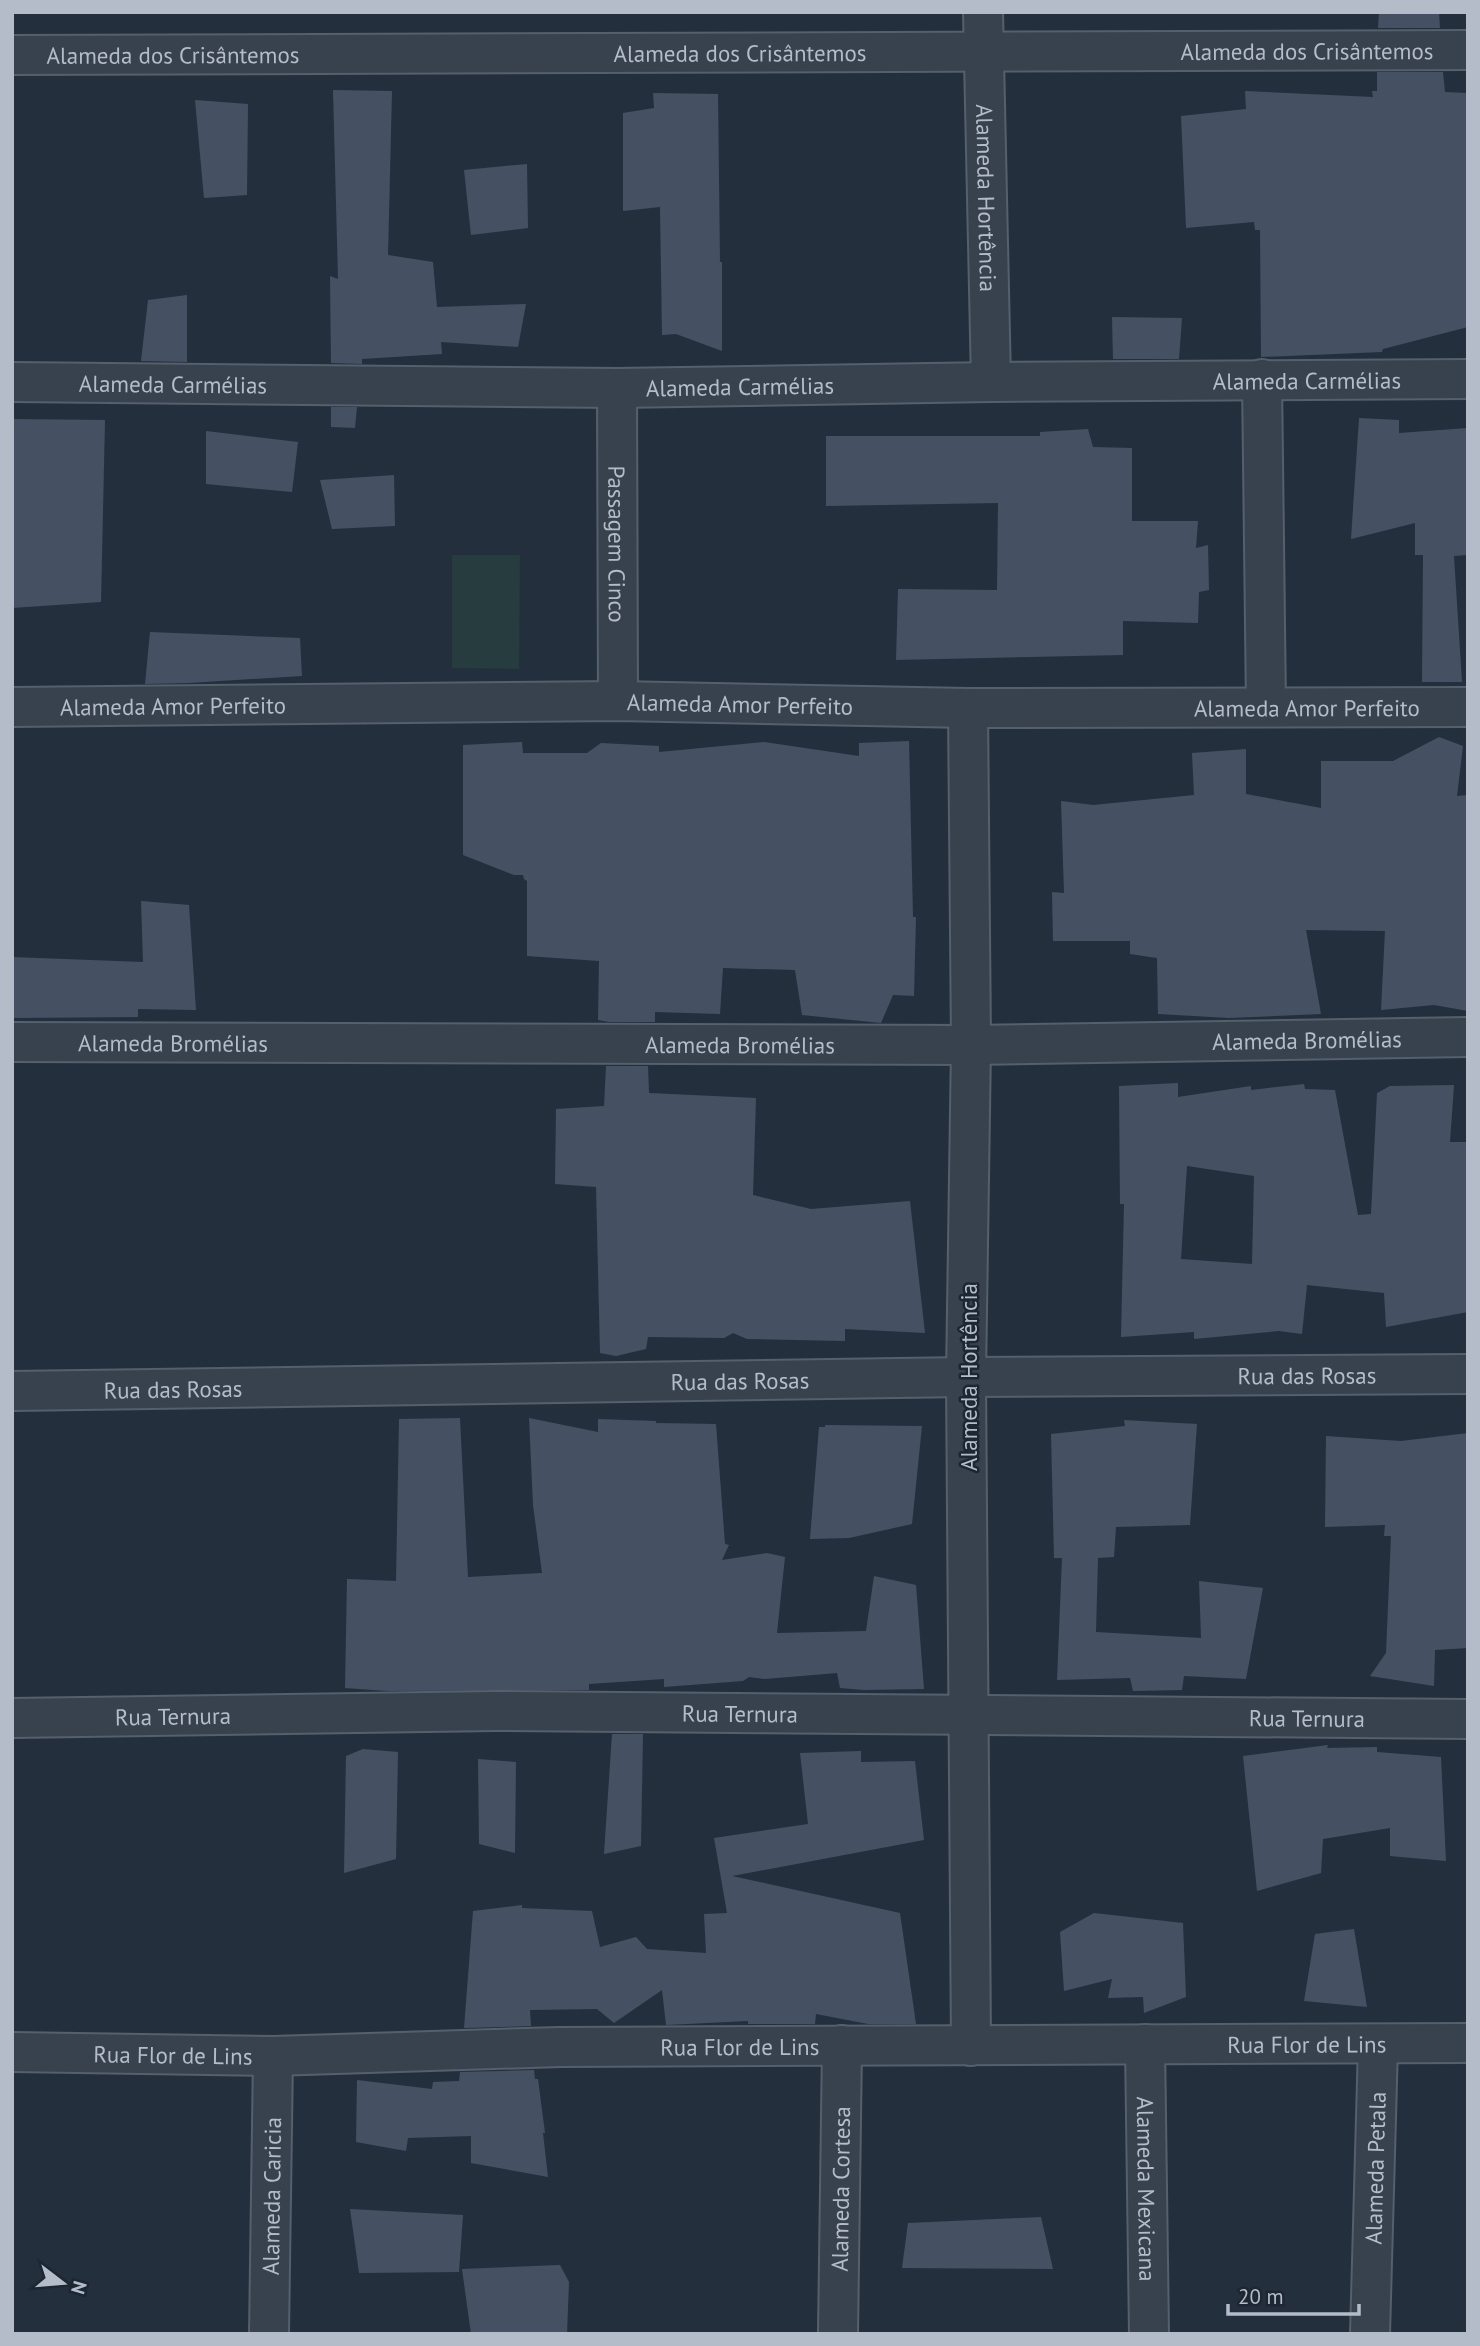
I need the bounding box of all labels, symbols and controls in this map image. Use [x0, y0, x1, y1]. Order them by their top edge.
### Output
street label: Alameda dos Crisântemos [1181, 36, 1433, 65]
street label: Alameda dos Crisântemos [614, 38, 866, 67]
street label: Alameda dos Crisântemos [47, 40, 299, 69]
street label: Alameda Hortência [970, 104, 1004, 292]
street label: Alameda Carmélias [1213, 365, 1401, 395]
street label: Alameda Carmélias [79, 368, 267, 399]
street label: Alameda Carmélias [646, 370, 834, 402]
street label: Passagem Cinco [603, 465, 632, 623]
street label: Alameda Amor Perfeito [627, 687, 853, 720]
street label: Alameda Amor Perfeito [60, 690, 286, 721]
street label: Alameda Amor Perfeito [1194, 693, 1420, 722]
street label: Alameda Bromélias [1212, 1024, 1402, 1056]
street label: Alameda Bromélias [78, 1028, 268, 1057]
street label: Alameda Bromélias [645, 1029, 835, 1059]
street label: Alameda Hortência [954, 1283, 983, 1471]
street label: Rua das Rosas [1237, 1360, 1376, 1390]
street label: Rua das Rosas [670, 1365, 810, 1396]
street label: Rua das Rosas [103, 1373, 243, 1404]
street label: Rua Ternura [682, 1698, 798, 1728]
street label: Rua Ternura [115, 1700, 231, 1731]
street label: Rua Ternura [1249, 1703, 1365, 1733]
street label: Rua Flor de Lins [1227, 2029, 1386, 2059]
street label: Rua Flor de Lins [660, 2031, 819, 2061]
street label: Rua Flor de Lins [93, 2039, 253, 2070]
street label: Alameda Petala [1358, 2091, 1391, 2245]
street label: Alameda Mexicana [1131, 2096, 1163, 2282]
street label: Alameda Cortesa [824, 2106, 856, 2272]
street label: Alameda Caricia [255, 2117, 287, 2275]
north arrow [28, 2248, 98, 2318]
scale bar [1228, 2272, 1359, 2316]
text: N [66, 2278, 93, 2297]
text: 20 m [1238, 2283, 1284, 2310]

